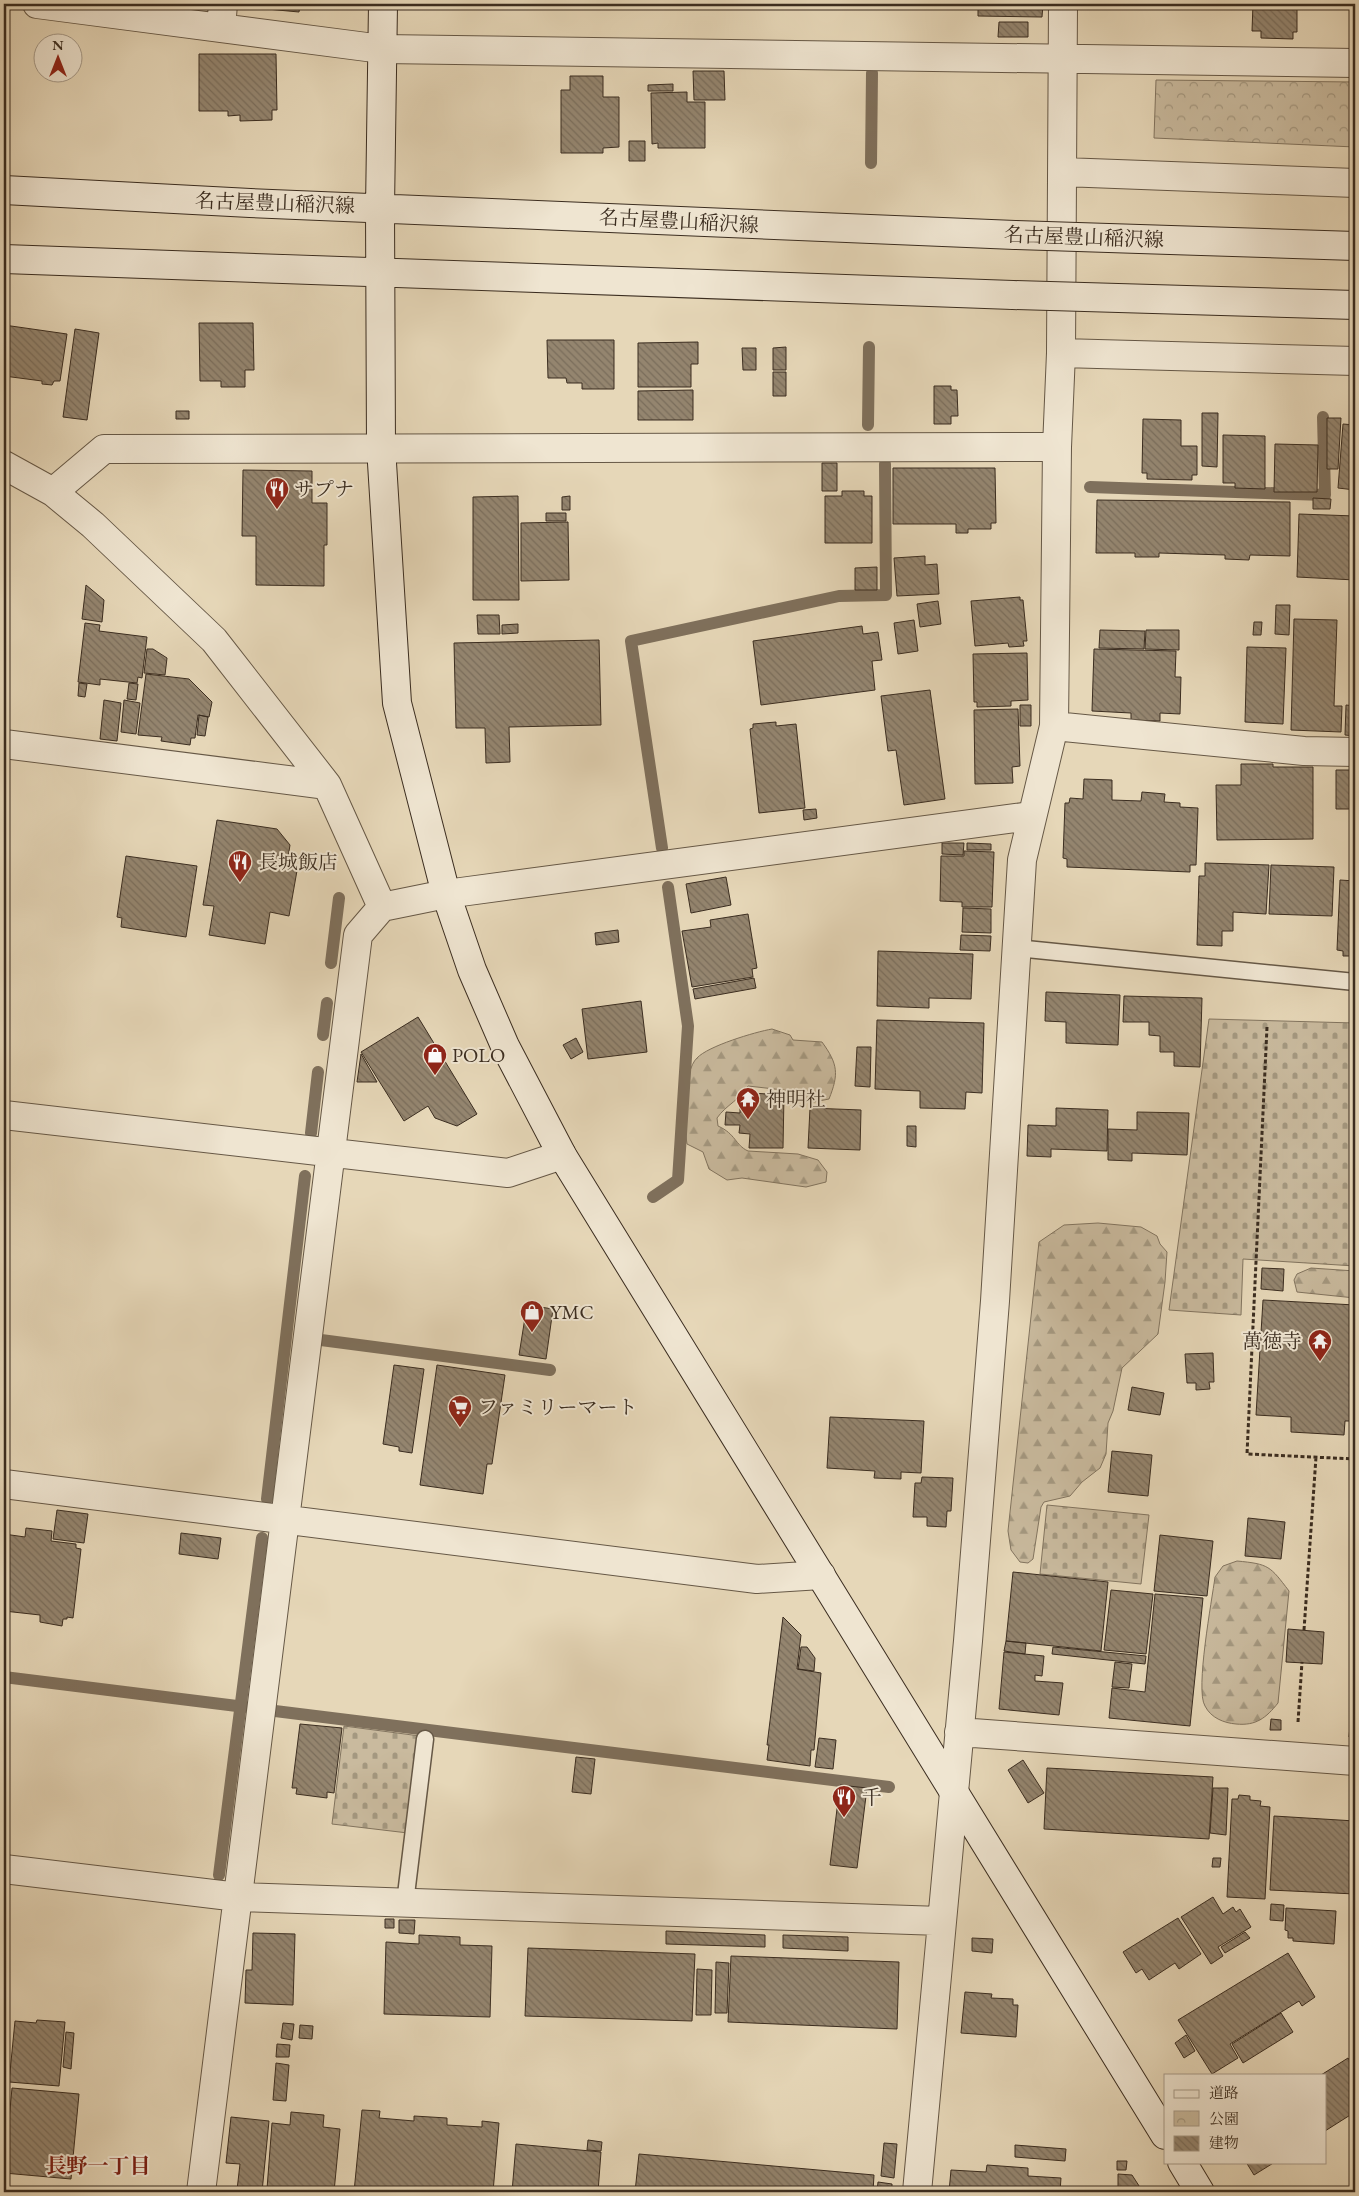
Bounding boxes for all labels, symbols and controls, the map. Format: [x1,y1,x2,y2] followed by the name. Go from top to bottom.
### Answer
[32,32,82,82] north arrow
[52,36,64,54] text: N
[195,187,355,219] street label: 名古屋豊山稲沢線
[598,204,760,238] street label: 名古屋豊山稲沢線
[1004,221,1164,253] street label: 名古屋豊山稲沢線
[264,476,290,510] restaurant icon: サプナ
[294,476,354,502] place label: サプナ
[227,849,253,883] restaurant icon: 長城飯店
[258,849,338,875] place label: 長城飯店
[422,1042,448,1076] shop icon: POLO
[452,1042,505,1068] place label: POLO
[735,1086,761,1120] temple icon: 神明社
[766,1086,826,1112] place label: 神明社
[519,1299,545,1333] shop icon: YMC
[550,1299,594,1325] place label: YMC
[1242,1328,1302,1354] place label: 萬徳寺
[1307,1328,1333,1362] temple icon: 萬徳寺
[447,1394,473,1428] supermarket icon: ファミリーマート
[478,1394,638,1420] place label: ファミリーマート
[831,1784,857,1818] restaurant icon: 千
[862,1784,882,1810] place label: 千
[1164,2074,1326,2164] legend
[1209,2083,1239,2102] text: 道路
[1209,2109,1239,2128] text: 公園
[1209,2133,1239,2152] text: 建物
[46,2152,151,2179] district label: 長野一丁目

